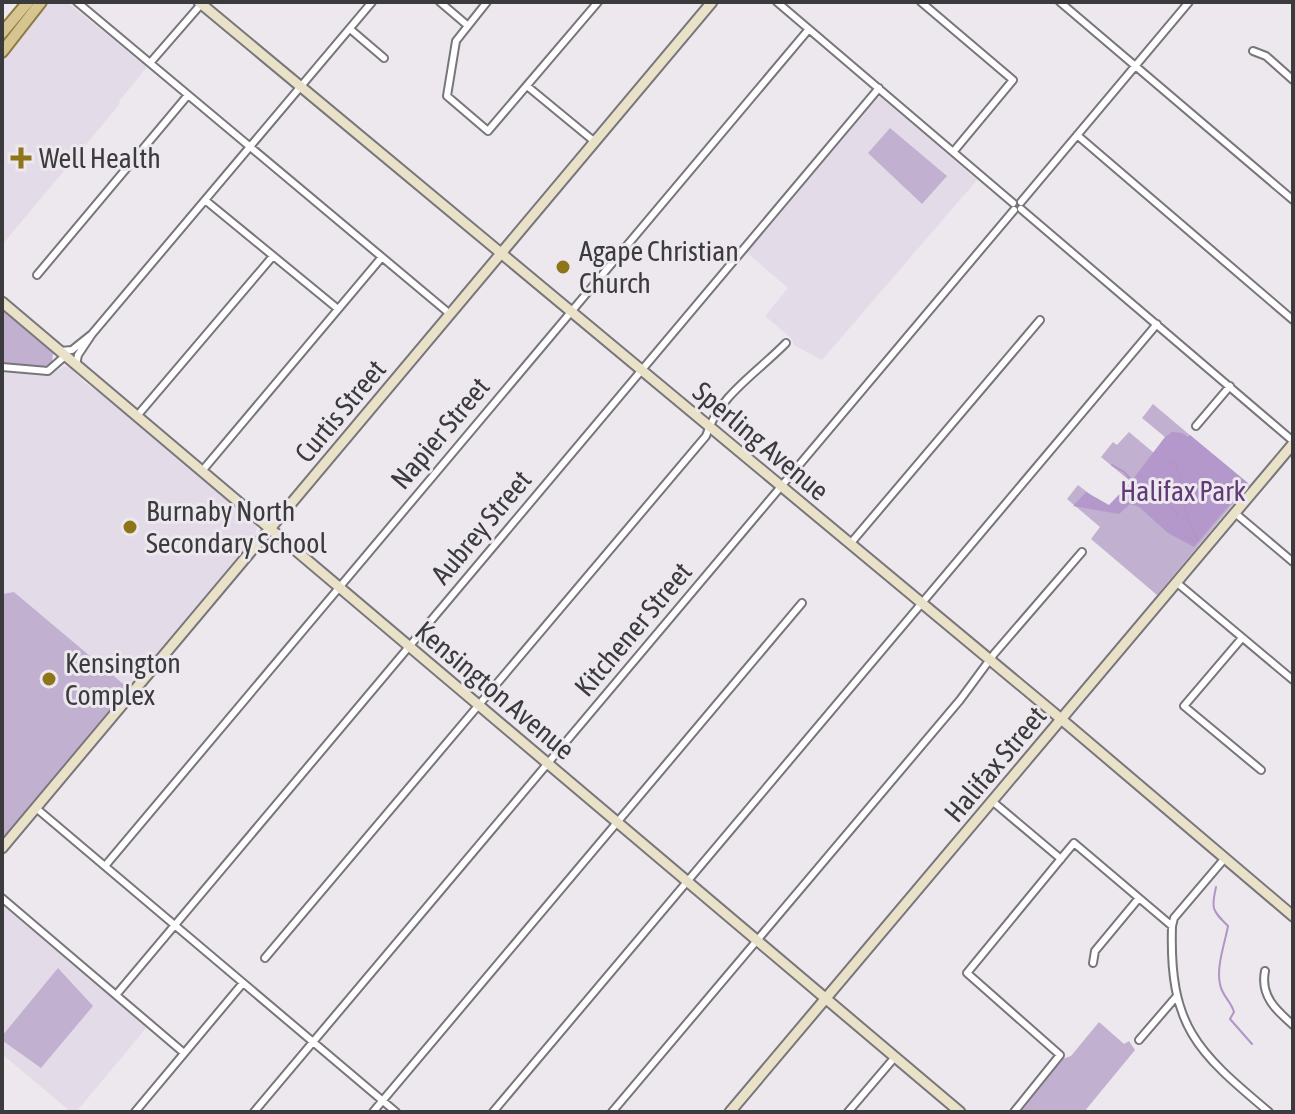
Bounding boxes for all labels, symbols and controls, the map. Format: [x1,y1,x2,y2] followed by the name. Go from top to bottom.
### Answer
[39,142,161,174] place label: Well Health
[10,147,32,169] marker: Well Health
[579,235,739,299] place label: Agape Christian Church
[554,258,572,276] marker: Agape Christian Church
[288,353,392,469] street label: Curtis Street
[384,371,496,495] street label: Napier Street
[687,375,835,507] street label: Sperling Avenue
[424,464,538,590] street label: Aubrey Street
[1120,475,1246,507] park label: Halifax Park
[146,495,327,559] place label: Burnaby North Secondary School
[121,518,139,536] marker: Burnaby North Secondary School
[568,556,698,702] street label: Kitchener Street
[409,614,581,766] street label: Kensington Avenue
[65,647,181,711] place label: Kensington Complex
[40,670,58,688] marker: Kensington Complex
[938,700,1052,828] street label: Halifax Street

